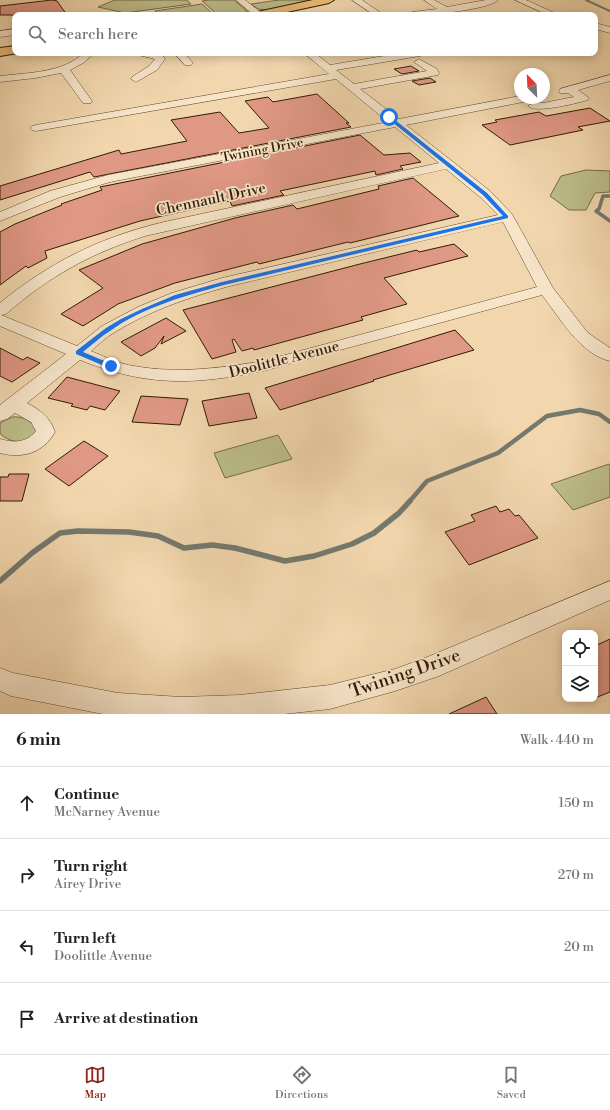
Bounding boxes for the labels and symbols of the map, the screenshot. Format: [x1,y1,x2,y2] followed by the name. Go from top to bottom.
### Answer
[514,68,550,104] north arrow
[380,108,398,126] route start
[220,134,305,166] street label: Twining Drive
[154,179,268,220] street label: Chennault Drive
[227,337,341,382] street label: Doolittle Avenue
[102,357,120,375] route end
[347,644,464,703] street label: Twining Drive

